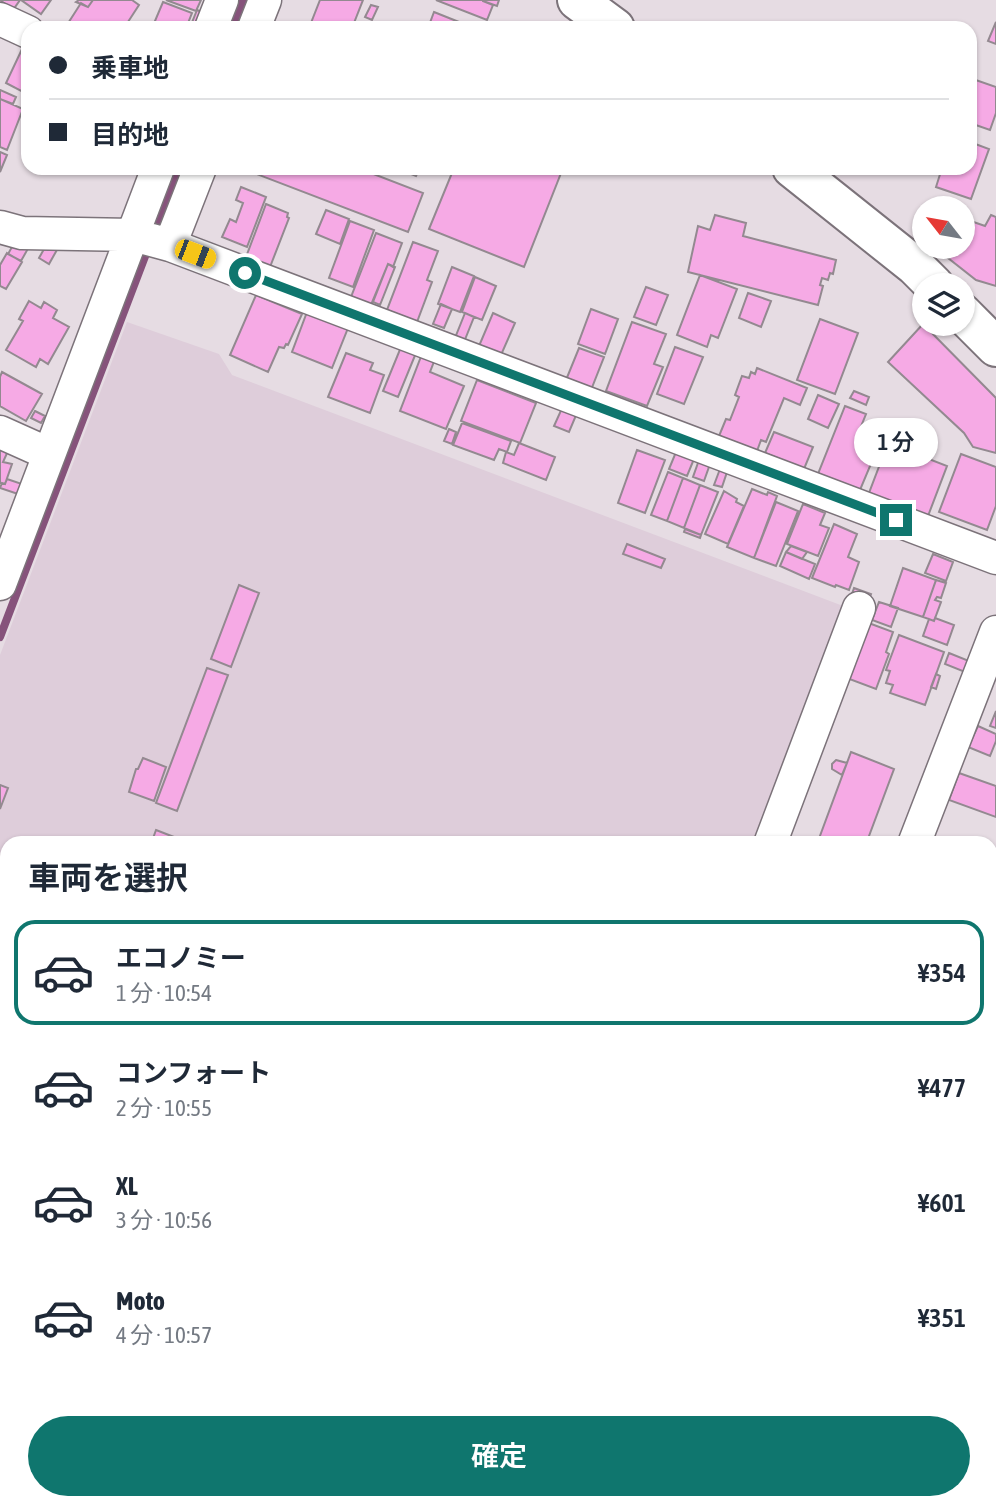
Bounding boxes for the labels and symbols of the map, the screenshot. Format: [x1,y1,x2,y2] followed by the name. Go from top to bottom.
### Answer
[912,196,975,259] north arrow
[172,237,219,271] car
[229,257,261,289] route start
[854,419,938,468] callout: 1 分
[880,504,912,536] route end

